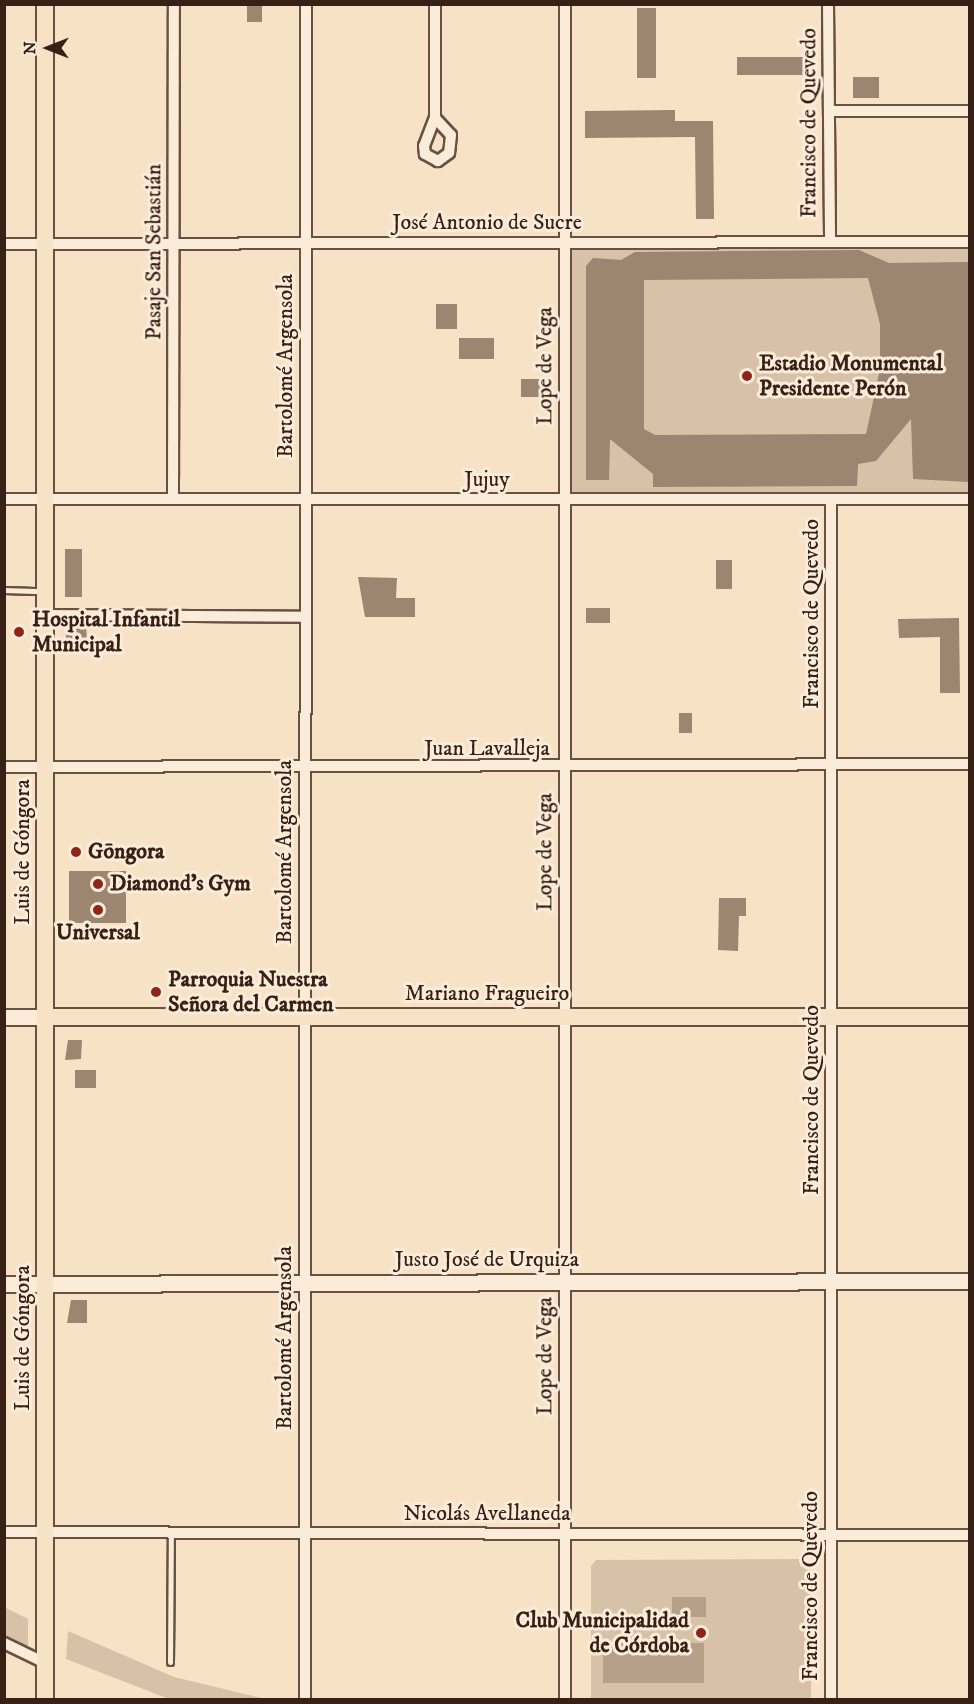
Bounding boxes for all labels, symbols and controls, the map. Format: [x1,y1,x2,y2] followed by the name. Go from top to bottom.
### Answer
[18,18,78,78] north arrow
[796,28,822,218] street label: Francisco de Quevedo
[20,41,40,55] text: N
[141,164,167,340] street label: Pasaje San Sebastián
[392,210,582,236] street label: José Antonio de Sucre
[273,274,299,458] street label: Bartolomé Argensola
[532,307,558,425] street label: Lope de Vega
[759,350,943,402] place label: Estadio Monumental Presidente Perón
[740,369,754,383] marker: Estadio Monumental Presidente Perón
[464,467,510,493] street label: Jujuy
[799,519,825,709] street label: Francisco de Quevedo
[32,606,180,658] place label: Hospital Infantil Municipal
[10,623,28,641] marker: Hospital Infantil Municipal
[424,736,550,762] street label: Juan Lavalleja
[272,760,298,944] street label: Bartolomé Argensola
[10,779,36,925] street label: Luis de Góngora
[532,793,558,911] street label: Lope de Vega
[88,839,164,865] place label: Gōngora
[69,845,83,859] marker: Gōngora
[110,871,251,897] place label: Diamond's Gym
[91,877,105,891] marker: Diamond's Gym
[91,903,105,917] marker: Universal
[56,920,140,946] place label: Universal
[168,966,334,1017] place label: Parroquia Nuestra Señora del Carmen
[405,981,569,1007] street label: Mariano Fragueiro
[149,985,163,999] marker: Parroquia Nuestra Señora del Carmen
[799,1005,825,1195] street label: Francisco de Quevedo
[272,1246,298,1430] street label: Bartolomé Argensola
[395,1247,579,1273] street label: Justo José de Urquiza
[10,1265,36,1411] street label: Luis de Góngora
[532,1297,558,1415] street label: Lope de Vega
[798,1491,824,1681] street label: Francisco de Quevedo
[404,1501,570,1527] street label: Nicolás Avellaneda
[516,1607,689,1658] place label: Club Municipalidad de Córdoba
[694,1626,708,1640] marker: Club Municipalidad de Córdoba

